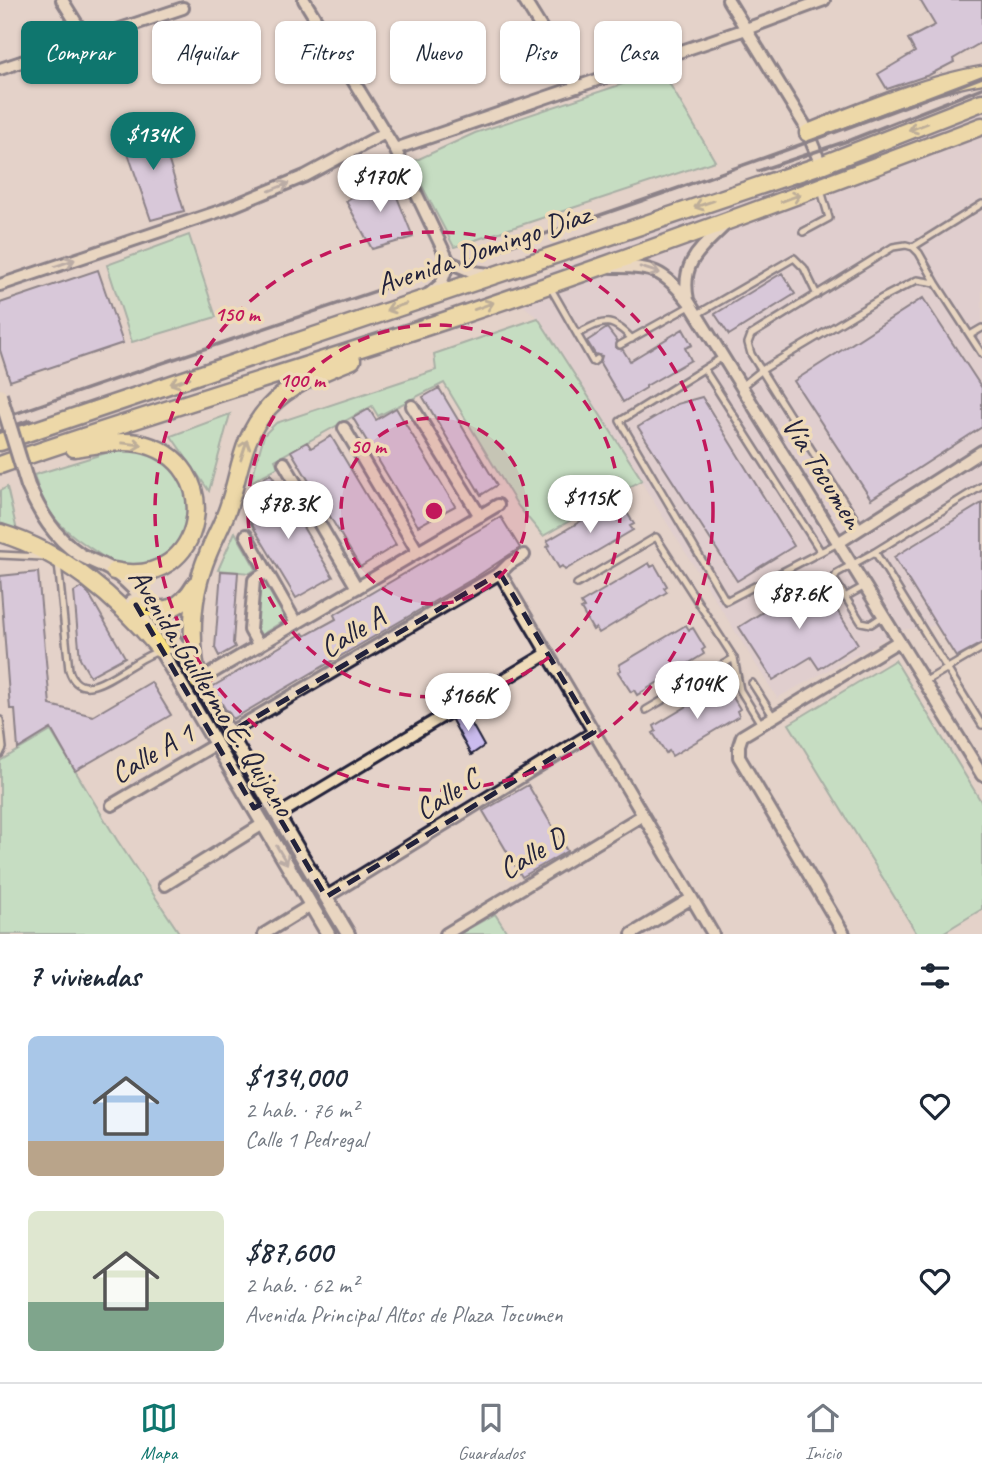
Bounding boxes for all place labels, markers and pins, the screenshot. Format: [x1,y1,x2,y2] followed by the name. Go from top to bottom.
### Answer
[104,113,202,172] pin: $134K
[331,154,429,214] pin: $170K
[541,476,639,535] pin: $115K
[231,482,345,541] pin: $78.3K
[422,499,446,523] centre of rings
[742,572,856,631] pin: $87.6K
[648,662,746,721] pin: $104K
[419,674,517,733] pin: $166K

